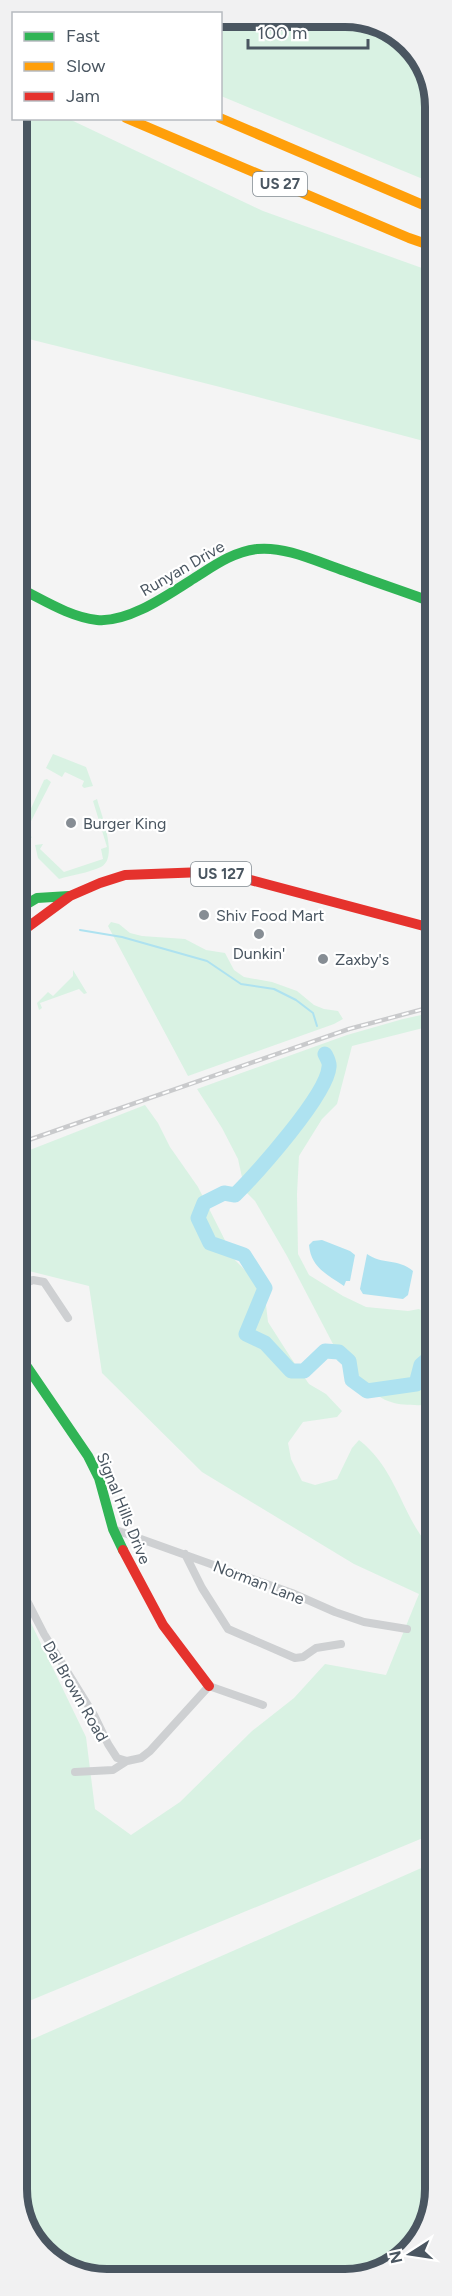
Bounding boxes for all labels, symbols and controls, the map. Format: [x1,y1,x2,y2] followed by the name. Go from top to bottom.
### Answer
[12,12,222,120] legend
[248,12,368,50] scale bar
[257,22,307,44] text: 100 m
[66,25,100,47] text: Fast
[66,55,105,77] text: Slow
[66,85,100,107] text: Jam
[253,172,307,196] road number: US 27
[137,537,228,600] street label: Runyan Drive
[83,814,166,833] place label: Burger King
[64,816,78,830] marker: Burger King
[191,862,251,886] road number: US 127
[216,906,324,925] place label: Shiv Food Mart
[197,908,211,922] marker: Shiv Food Mart
[252,927,266,941] marker: Dunkin'
[233,944,285,963] place label: Dunkin'
[335,950,389,969] place label: Zaxby's
[316,952,330,966] marker: Zaxby's
[93,1450,155,1567] street label: Signal Hills Drive
[211,1556,307,1609] street label: Norman Lane
[39,1638,112,1745] street label: Dal Brown Road
[380,2224,440,2284] north arrow
[385,2249,406,2265] text: N

